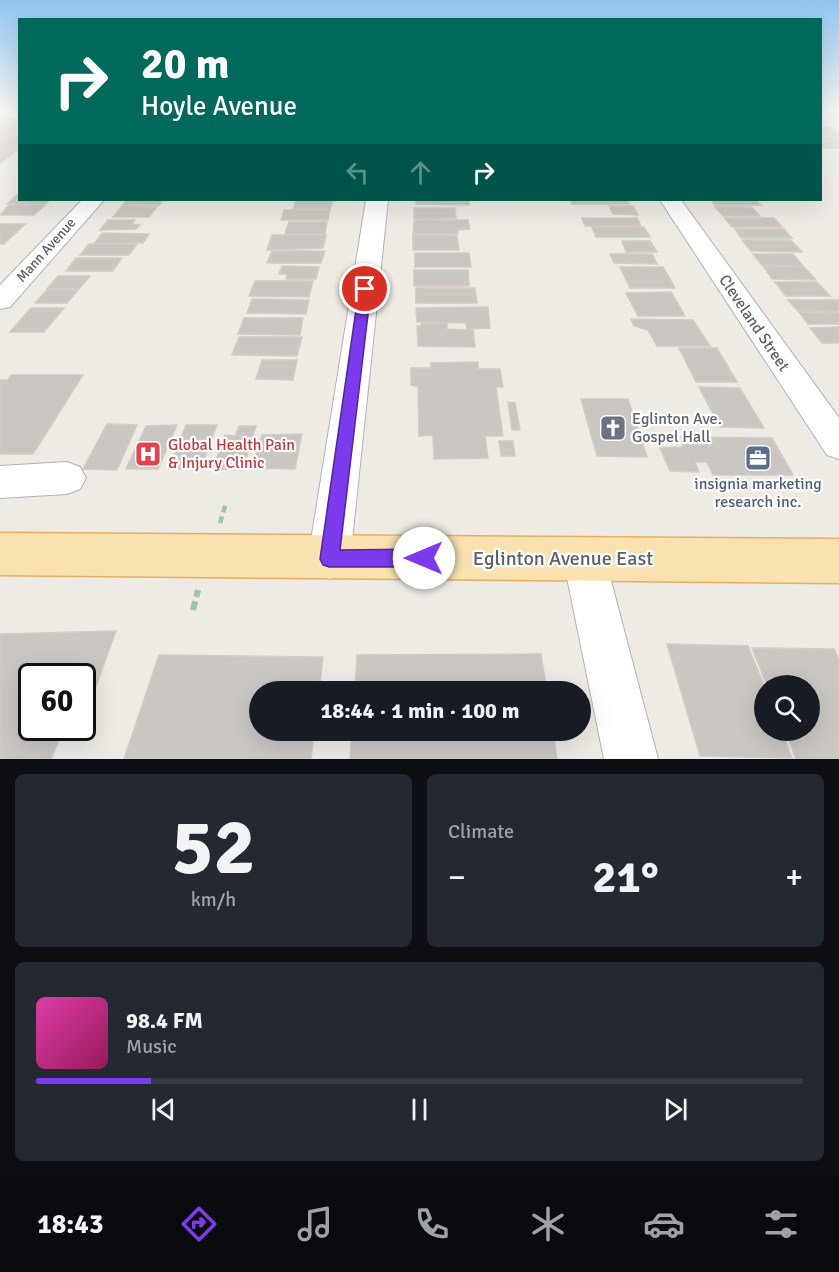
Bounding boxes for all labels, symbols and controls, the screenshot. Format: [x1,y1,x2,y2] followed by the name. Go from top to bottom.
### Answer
[141,39,230,90] text: 20 m
[42,42,120,120] icon: right
[141,90,297,123] text: Hoyle Avenue
[341,156,374,189] icon: left
[404,156,437,189] icon: ahead
[467,156,500,189] icon: right
[13,214,79,286] street label: Mann Avenue
[339,263,390,314] pin
[714,271,794,375] street label: Cleveland Street
[348,272,381,305] icon: arrive
[632,409,722,447] place label: Eglinton Ave. Gospel Hall
[598,413,628,443] church icon: Eglinton Ave. Gospel Hall
[168,435,295,473] place label: Global Health Pain & Injury Clinic
[133,439,163,469] hospital icon: Global Health Pain & Injury Clinic
[743,443,773,473] office icon: insignia marketing research inc.
[694,474,822,512] place label: insignia marketing research inc.
[392,526,456,590] position arrow
[473,546,653,571] street label: Eglinton Avenue East
[18,663,96,741] speed limit sign: 60
[754,675,820,741] map controls
[754,675,820,741] button: search
[320,697,520,724] text: 18:44 · 1 min · 100 m
[171,800,256,896] text: 52
[448,819,514,844] text: Climate
[592,850,659,905] text: 21°
[448,857,466,898] text: −
[785,857,803,898] text: +
[191,887,236,912] text: km/h
[126,1007,203,1034] text: 98.4 FM
[126,1034,177,1059] text: Music
[147,1093,180,1126] icon: previous
[403,1093,436,1126] icon: pause
[659,1093,692,1126] icon: next
[178,1203,220,1245] icon: directions
[294,1203,336,1245] icon: music
[411,1203,453,1245] icon: phone
[527,1203,569,1245] icon: climate
[643,1203,685,1245] icon: car
[760,1203,802,1245] icon: filters
[37,1208,103,1241] text: 18:43

